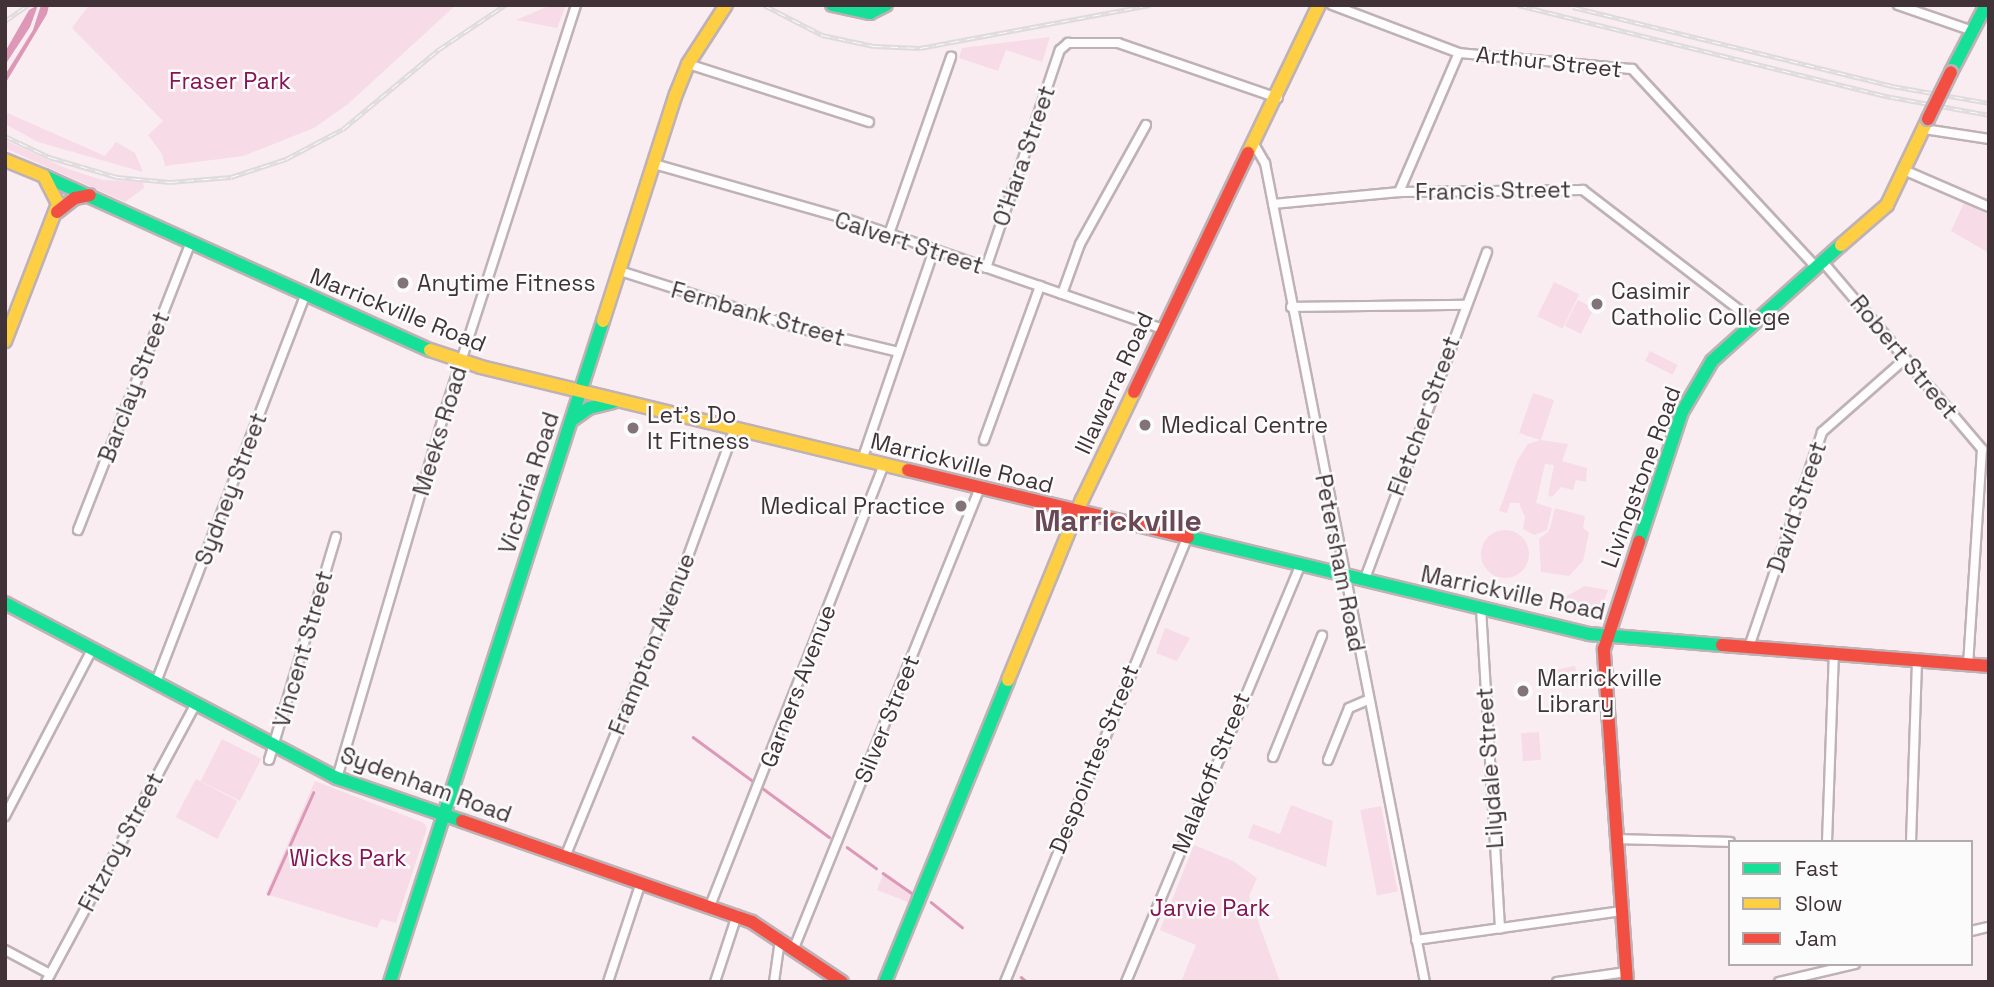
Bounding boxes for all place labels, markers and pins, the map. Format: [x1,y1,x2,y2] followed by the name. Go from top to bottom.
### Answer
[417,269,596,297] place label: Anytime Fitness
[395,275,411,291] marker: Anytime Fitness
[1611,277,1790,331] place label: Casimir Catholic College
[1589,296,1605,312] marker: Casimir Catholic College
[647,401,750,455] place label: Let's Do It Fitness
[1161,411,1328,439] place label: Medical Centre
[1135,415,1155,435] marker: Medical Centre
[625,420,641,436] marker: Let's Do It Fitness
[761,492,945,520] place label: Medical Practice
[951,496,971,516] marker: Medical Practice
[1537,664,1662,718] place label: Marrickville Library
[1515,683,1531,699] marker: Marrickville Library

